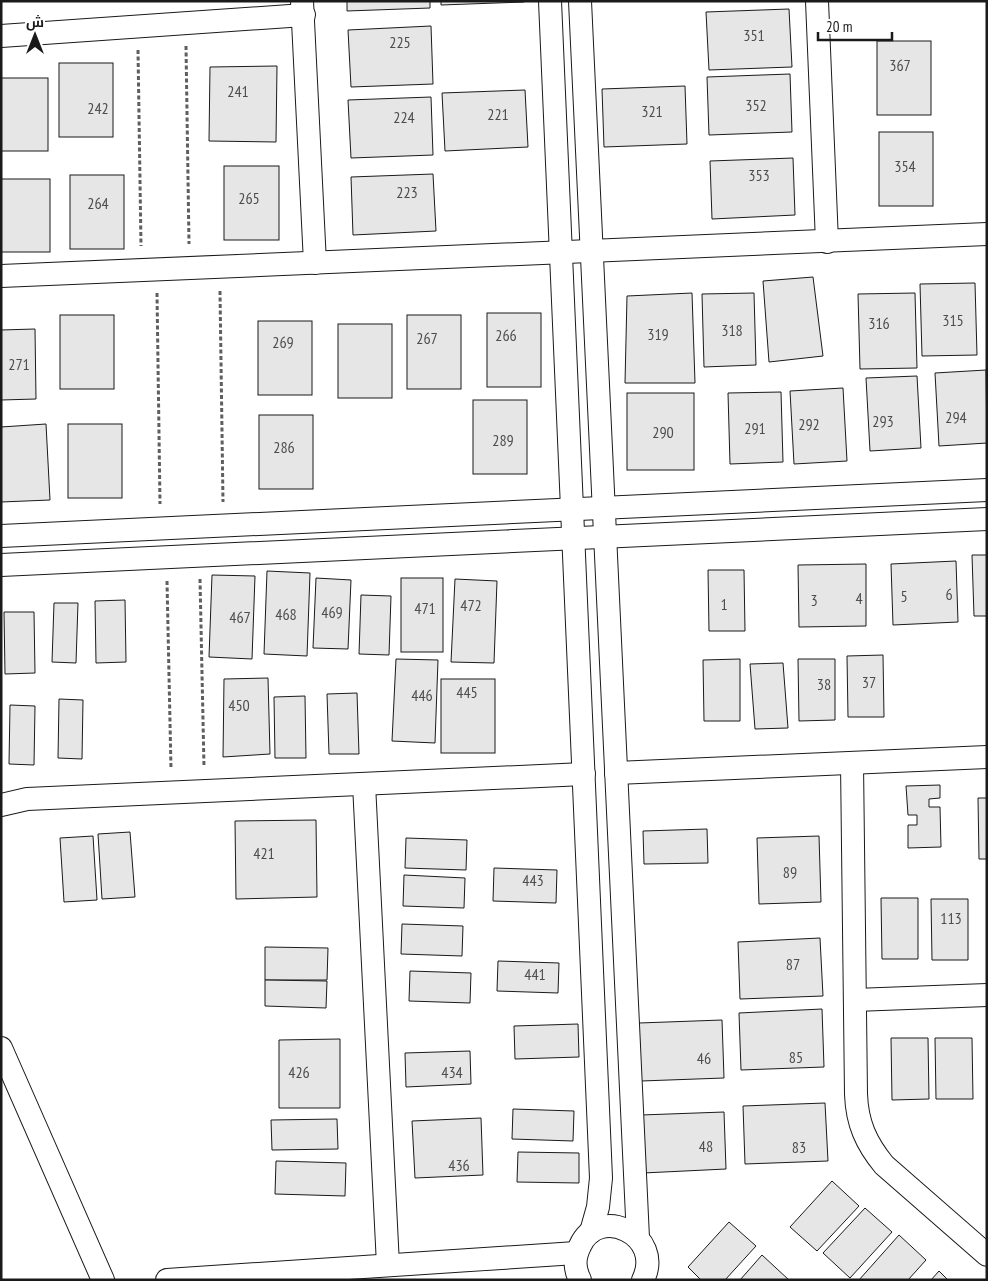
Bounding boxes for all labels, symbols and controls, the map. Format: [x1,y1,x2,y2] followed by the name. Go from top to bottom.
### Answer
[10,10,60,60] north arrow
[818,10,892,42] scale bar
[26,13,44,31] text: ش
[826,17,852,36] text: 20 m
[743,25,765,45] house number: 351
[389,32,411,52] house number: 225
[889,55,911,75] house number: 367
[227,81,249,101] house number: 241
[745,95,767,115] house number: 352
[87,98,109,118] house number: 242
[641,101,663,121] house number: 321
[487,104,509,124] house number: 221
[393,107,415,127] house number: 224
[894,156,916,176] house number: 354
[748,165,770,185] house number: 353
[396,182,418,202] house number: 223
[238,188,260,208] house number: 265
[87,193,109,213] house number: 264
[942,310,964,330] house number: 315
[868,313,890,333] house number: 316
[721,320,743,340] house number: 318
[647,324,669,344] house number: 319
[495,325,517,345] house number: 266
[416,328,438,348] house number: 267
[272,332,294,352] house number: 269
[8,354,30,374] house number: 271
[945,407,967,427] house number: 294
[872,411,894,431] house number: 293
[798,414,820,434] house number: 292
[744,418,766,438] house number: 291
[652,422,674,442] house number: 290
[492,430,514,450] house number: 289
[273,437,295,457] house number: 286
[945,584,953,604] house number: 6
[900,586,908,606] house number: 5
[855,588,863,608] house number: 4
[810,590,818,610] house number: 3
[720,594,728,614] house number: 1
[460,595,482,615] house number: 472
[414,598,436,618] house number: 471
[321,602,343,622] house number: 469
[275,604,297,624] house number: 468
[229,607,251,627] house number: 467
[862,672,876,692] house number: 37
[817,674,831,694] house number: 38
[456,682,478,702] house number: 445
[411,685,433,705] house number: 446
[228,695,250,715] house number: 450
[253,843,275,863] house number: 421
[783,862,797,882] house number: 89
[522,870,544,890] house number: 443
[940,908,962,928] house number: 113
[786,954,800,974] house number: 87
[524,964,546,984] house number: 441
[789,1047,803,1067] house number: 85
[697,1048,711,1068] house number: 46
[288,1062,310,1082] house number: 426
[441,1062,463,1082] house number: 434
[699,1136,713,1156] house number: 48
[792,1137,806,1157] house number: 83
[448,1155,470,1175] house number: 436

